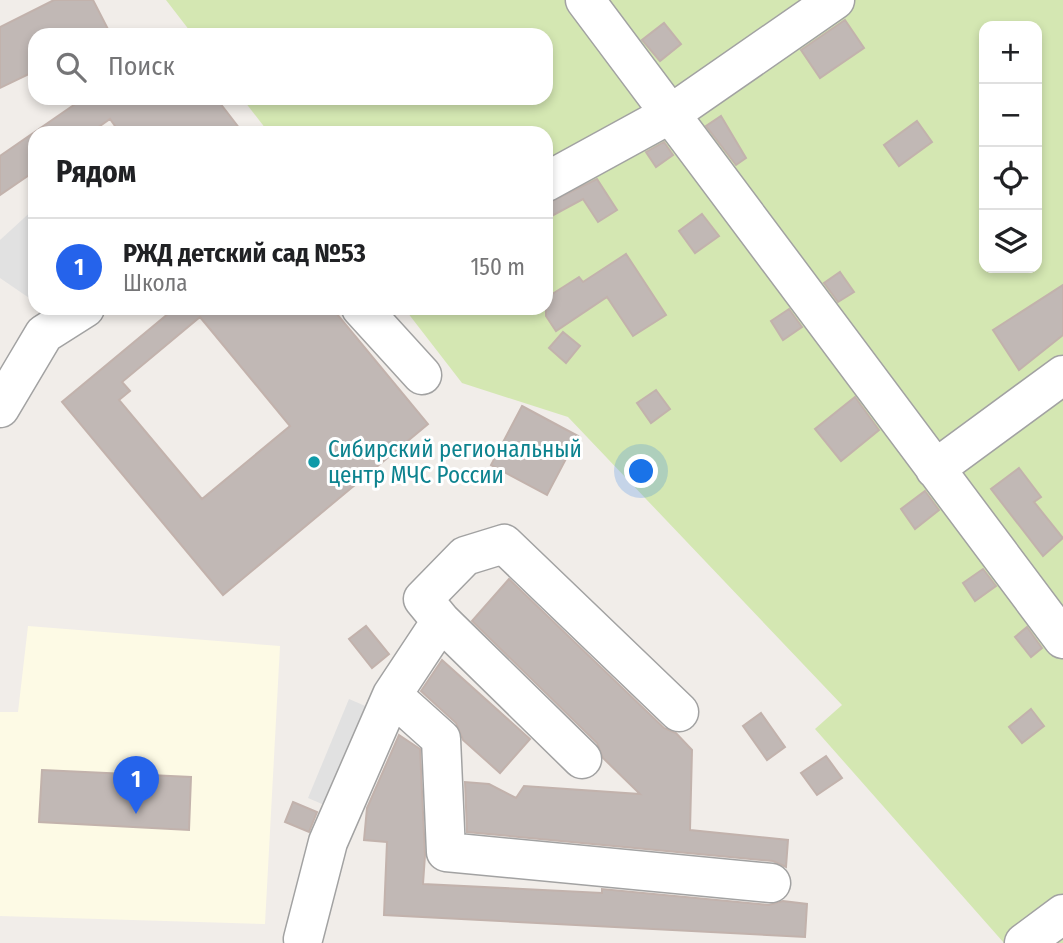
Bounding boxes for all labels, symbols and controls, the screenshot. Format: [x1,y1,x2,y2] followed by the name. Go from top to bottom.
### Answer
[979,21,1042,273] map controls
[979,21,1042,84] button: +
[28,28,553,105] search box
[52,48,90,86] icon: search
[108,51,175,82] text: Поиск
[979,84,1042,147] button: −
[979,147,1042,210] button: locate
[56,154,136,190] text: Рядом
[979,210,1042,273] button: layers
[123,238,366,269] text: РЖД детский сад №53
[74,253,84,281] text: 1
[470,253,525,281] text: 150 m
[123,269,188,297] text: Школа
[328,435,582,489] place label: Сибирский региональный центр МЧС России
[306,454,322,470] marker: Сибирский региональный центр МЧС России
[624,454,658,488] your location
[113,756,159,814] pin: 1

